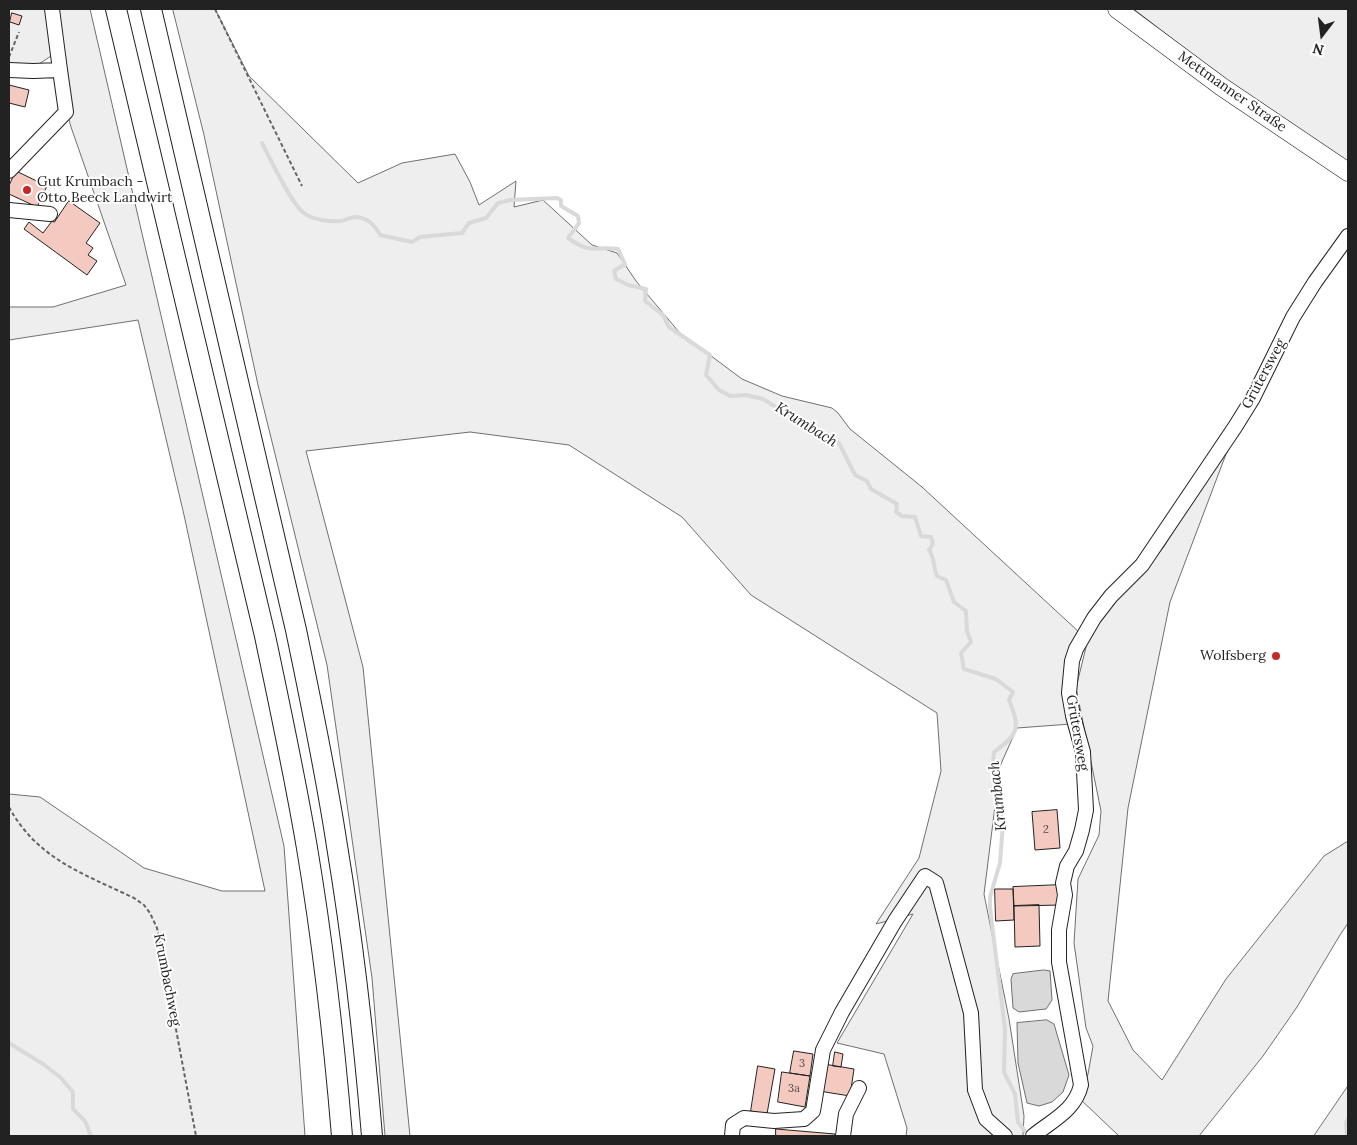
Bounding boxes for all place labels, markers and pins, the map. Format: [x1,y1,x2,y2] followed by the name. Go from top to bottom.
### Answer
[37,174,173,206] place label: Gut Krumbach - Otto Beeck Landwirt
[21,184,33,196] marker: Gut Krumbach - Otto Beeck Landwirt
[1200,648,1266,664] place label: Wolfsberg
[1270,650,1282,662] marker: Wolfsberg

